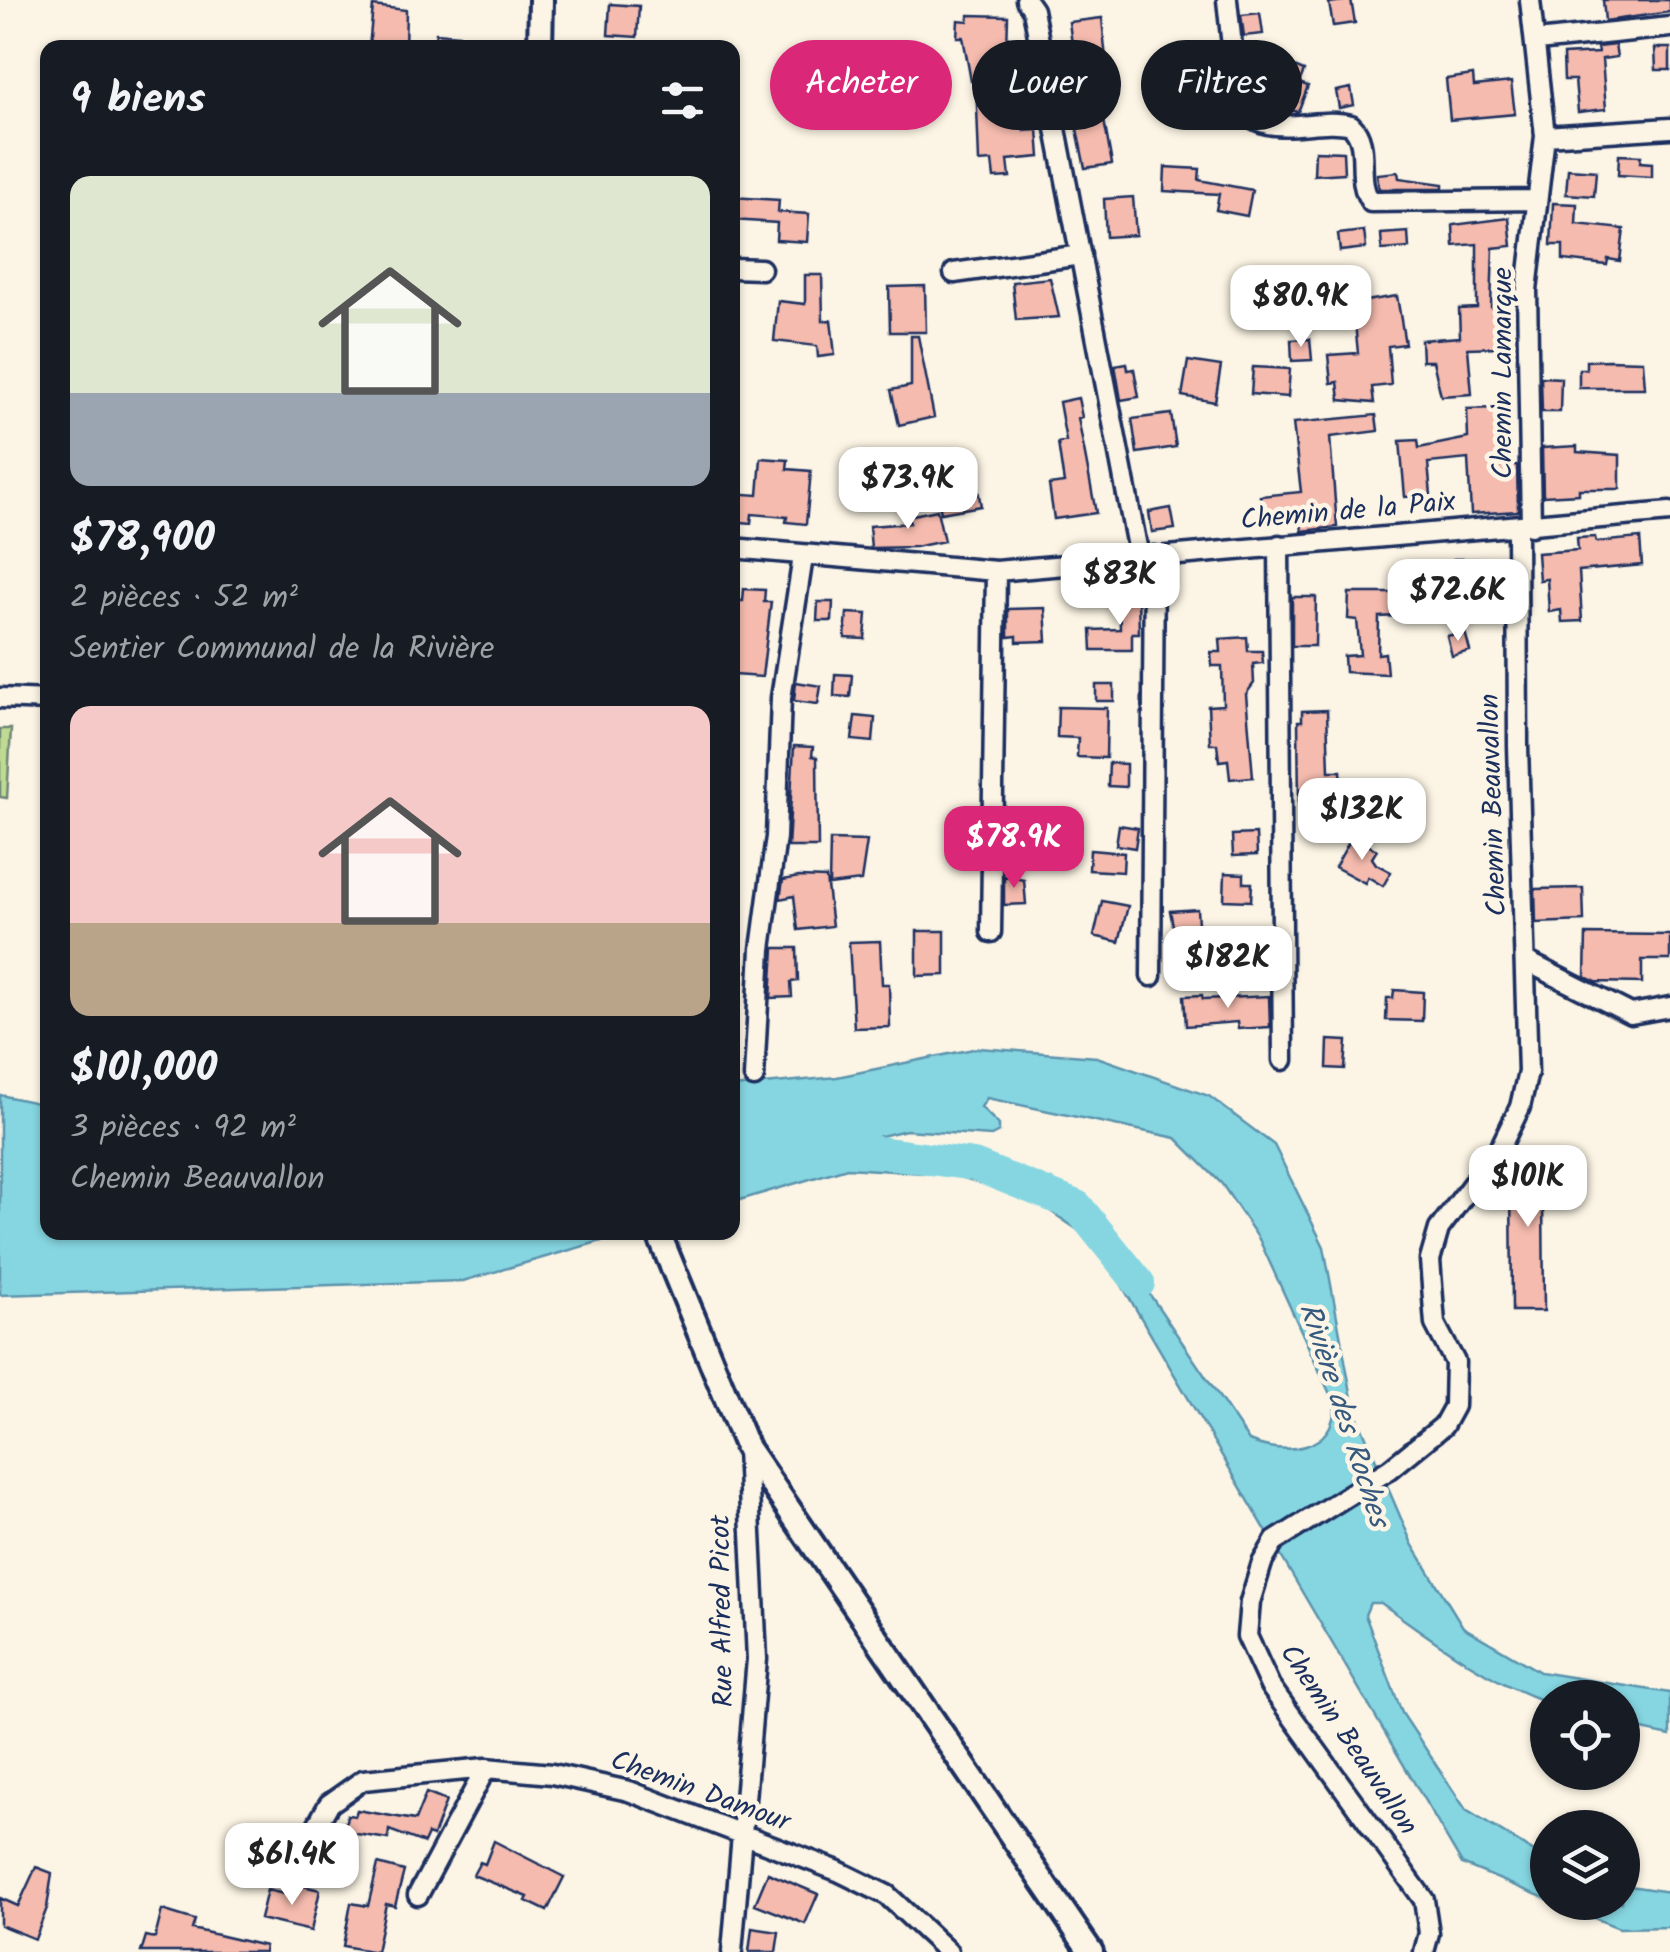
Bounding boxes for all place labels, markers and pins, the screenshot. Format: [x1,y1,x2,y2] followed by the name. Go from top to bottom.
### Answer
[1220,265,1382,350] pin: $80.9K
[827,447,989,532] pin: $73.9K
[1061,543,1179,628] pin: $83K
[1377,559,1539,644] pin: $72.6K
[1292,778,1432,863] pin: $132K
[933,806,1095,891] pin: $78.9K
[1158,926,1298,1011] pin: $182K
[1458,1145,1598,1230] pin: $101K
[211,1823,373,1908] pin: $61.4K

